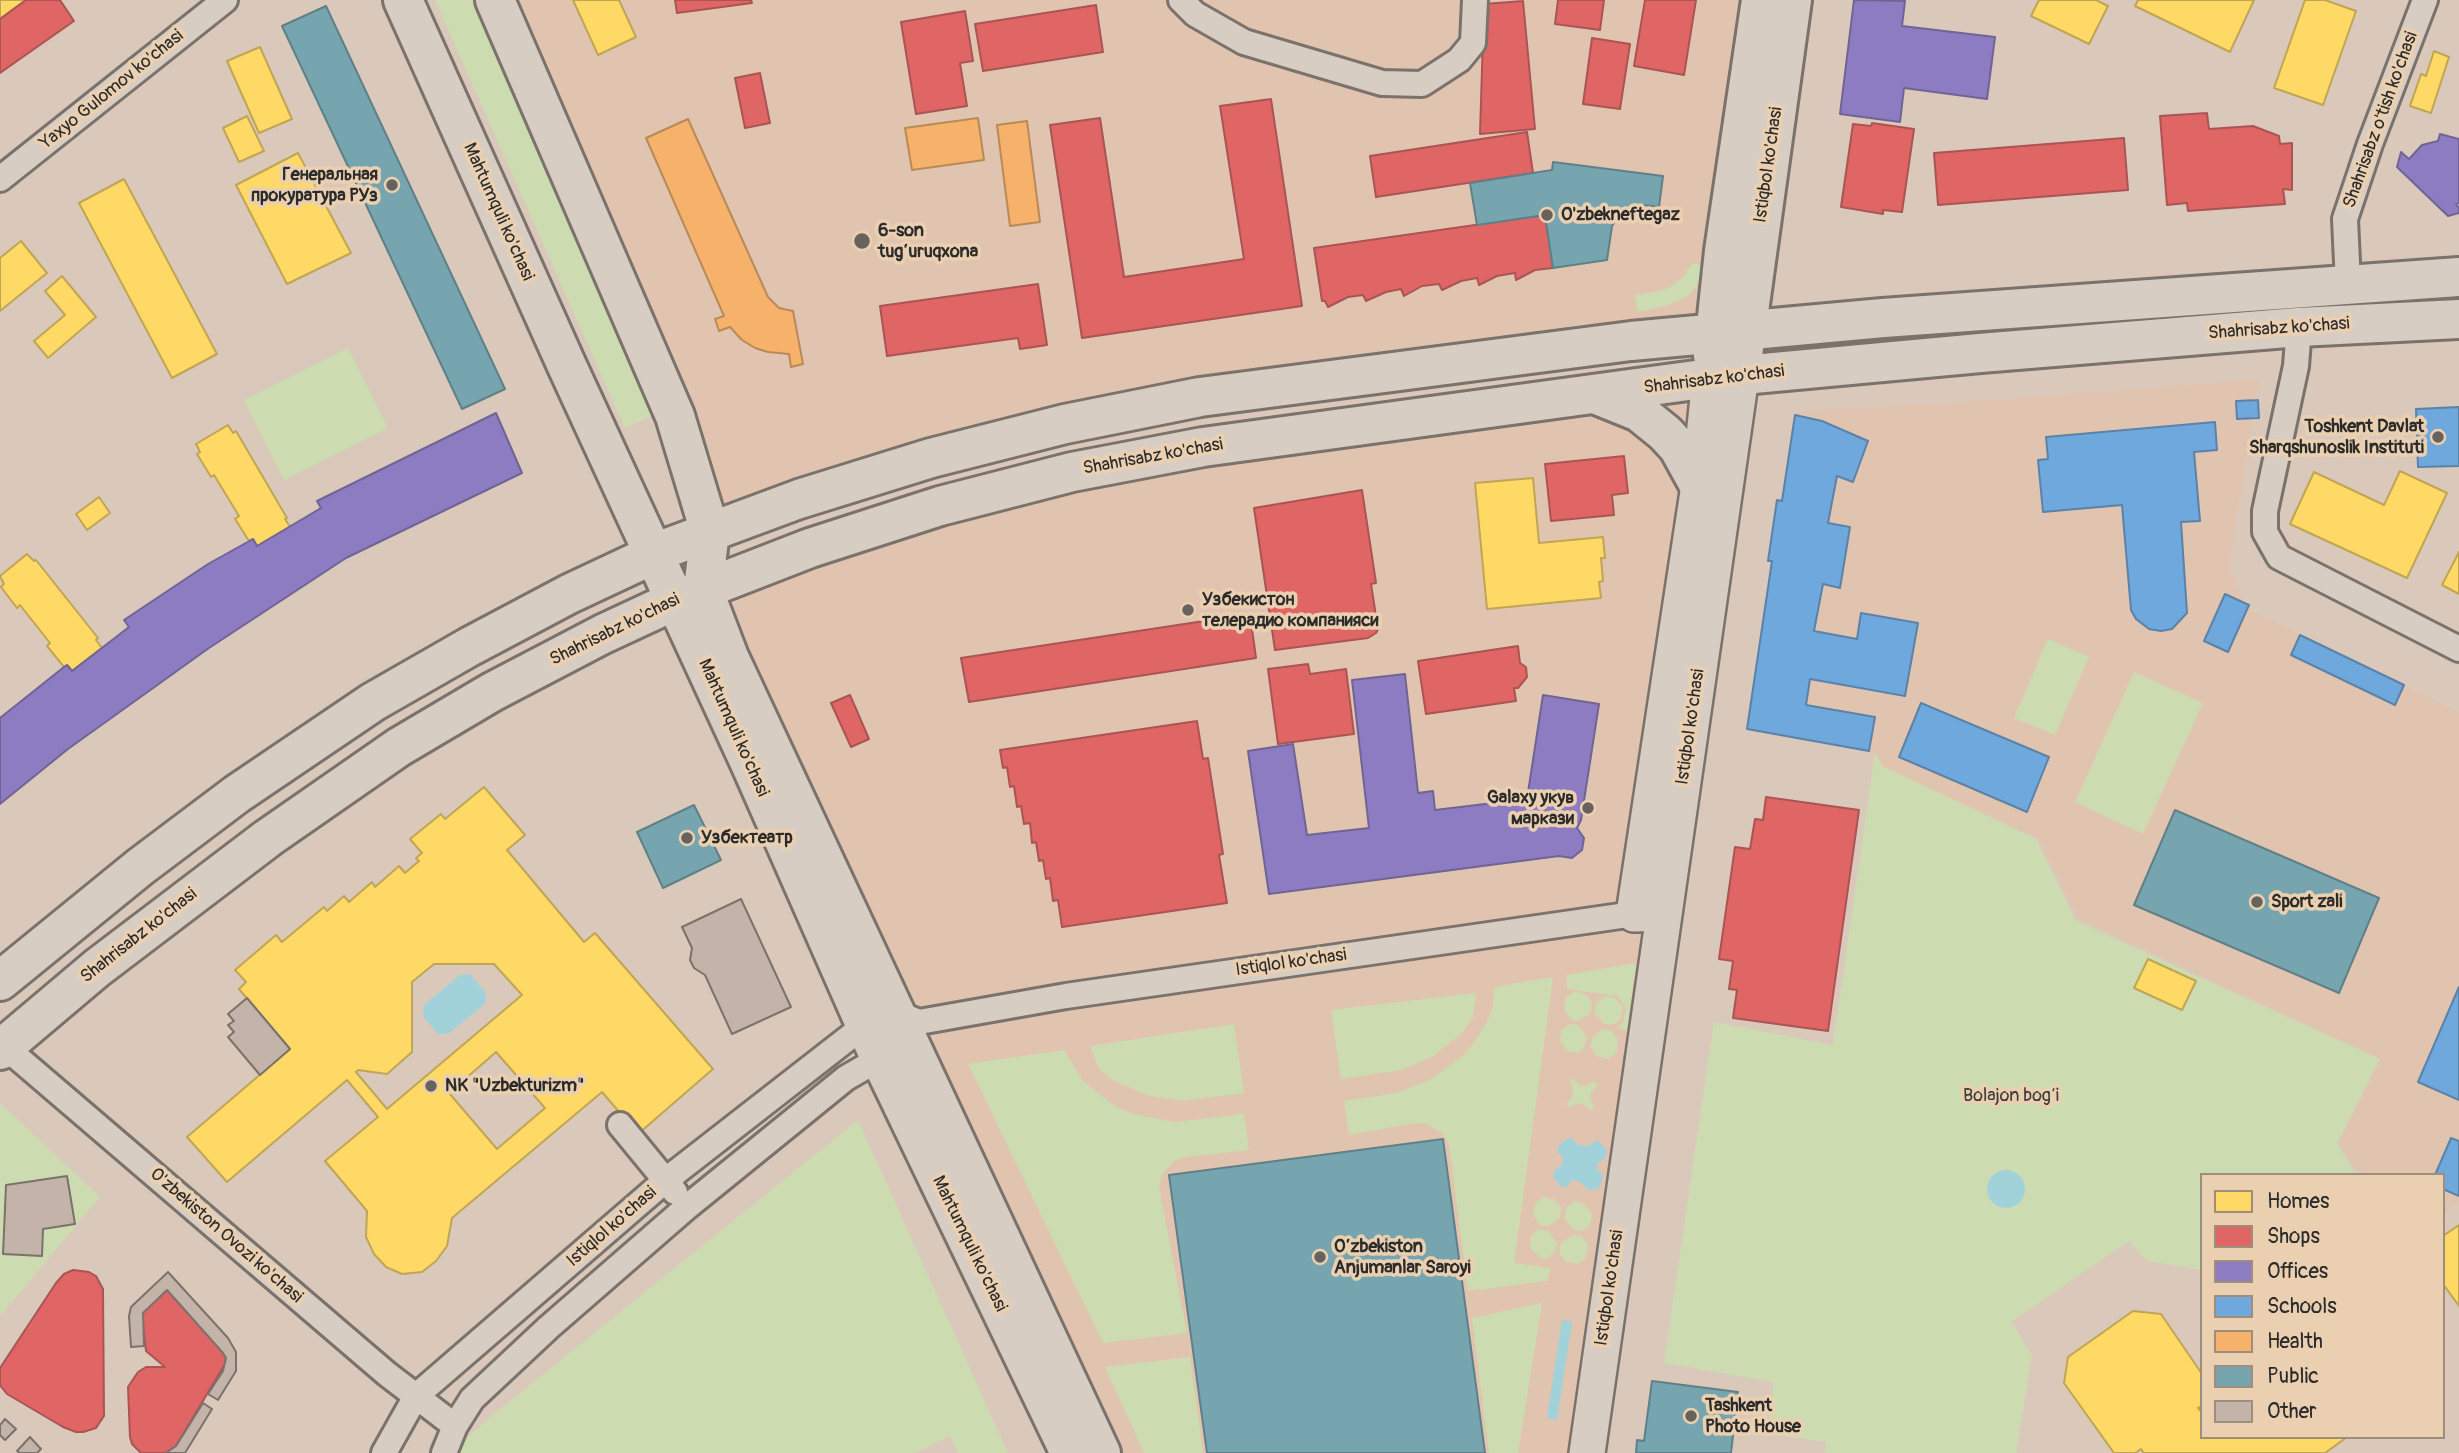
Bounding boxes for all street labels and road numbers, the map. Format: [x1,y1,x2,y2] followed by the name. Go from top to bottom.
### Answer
[36,25,188,155] street label: Yaxyo Gulomov ko'chasi
[2339,29,2423,211] street label: Shahrisabz o'tish ko'chasi
[1750,106,1788,224] street label: Istiqbol ko'chasi
[458,140,538,284] street label: Mahtumquli ko'chasi
[2207,313,2351,345] street label: Shahrisabz ko'chasi
[1642,361,1786,399] street label: Shahrisabz ko'chasi
[1081,434,1225,480] street label: Shahrisabz ko'chasi
[547,589,683,671] street label: Shahrisabz ko'chasi
[693,656,773,800] street label: Mahtumquli ko'chasi
[1672,668,1710,786] street label: Istiqbol ko'chasi
[76,884,202,988] street label: Shahrisabz ko'chasi
[1234,945,1348,981] street label: Istiqlol ko'chasi
[145,1164,307,1308] street label: O'zbekiston Ovozi ko'chasi
[927,1173,1011,1315] street label: Mahtumquli ko'chasi
[563,1182,661,1272] street label: Istiqlol ko'chasi
[1591,1229,1629,1347] street label: Istiqbol ko'chasi

